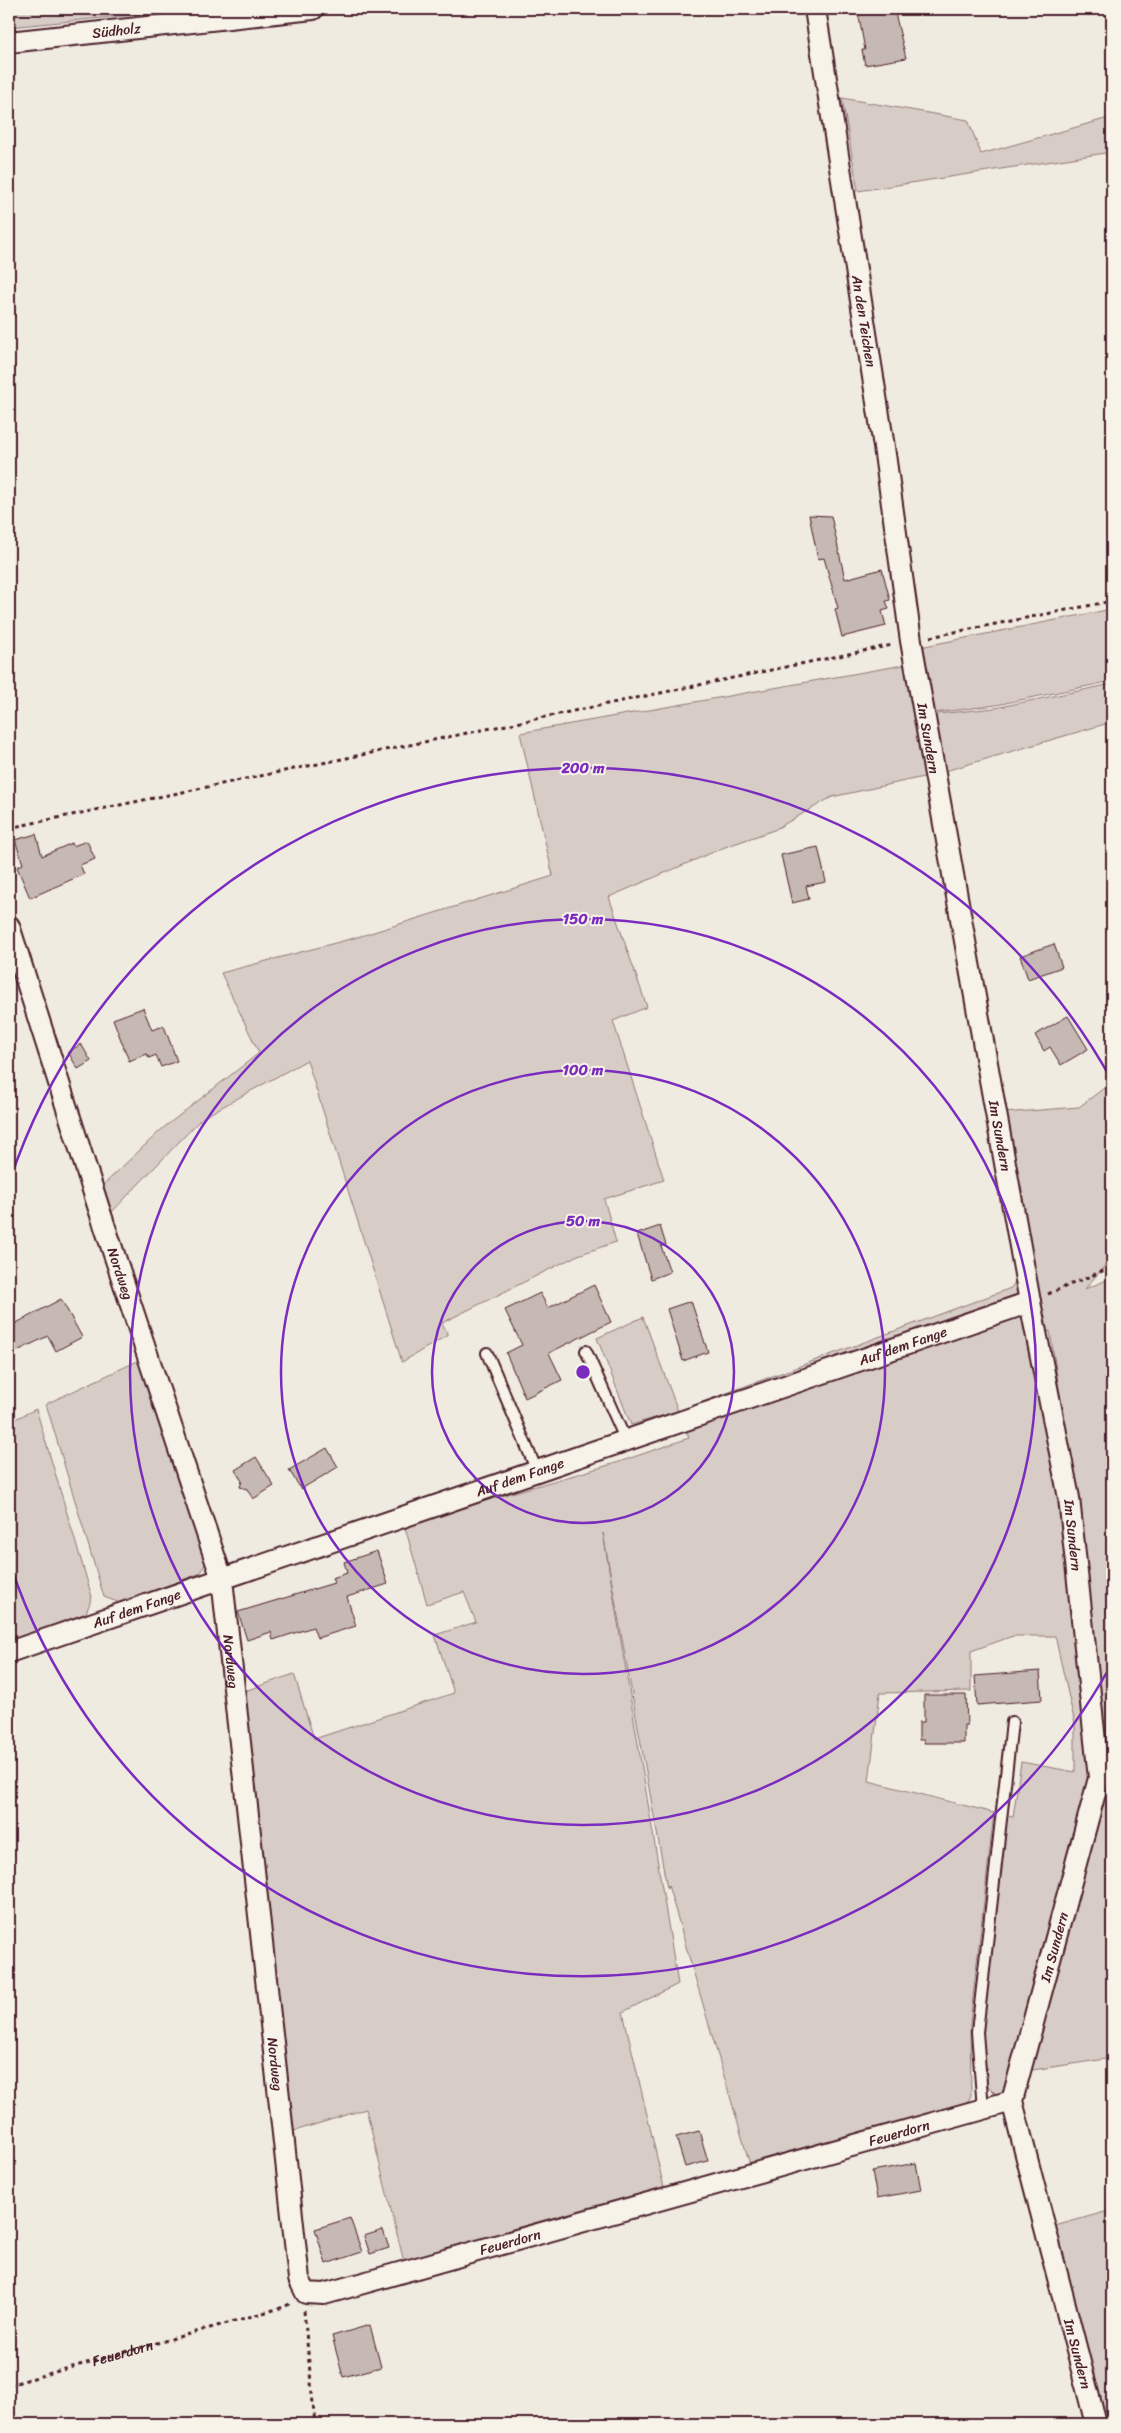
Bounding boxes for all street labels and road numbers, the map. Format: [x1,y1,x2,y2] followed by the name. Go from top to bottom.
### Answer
[91,16,142,46] street label: Südholz
[844,272,883,369] street label: An den Teichen
[909,700,947,776] street label: Im Sundern
[981,1097,1018,1174] street label: Im Sundern
[100,1244,140,1303] street label: Nordweg
[855,1319,951,1373] street label: Auf dem Fange
[471,1451,568,1504] street label: Auf dem Fange
[1056,1497,1089,1573] street label: Im Sundern
[88,1582,184,1636] street label: Auf dem Fange
[215,1634,246,1690] street label: Nordweg
[1033,1909,1076,1986] street label: Im Sundern
[260,2036,290,2092] street label: Nordweg
[866,2113,933,2154] street label: Feuerdorn
[477,2222,544,2263] street label: Feuerdorn
[1056,2315,1098,2392] street label: Im Sundern
[89,2333,157,2374] street label: Feuerdorn

